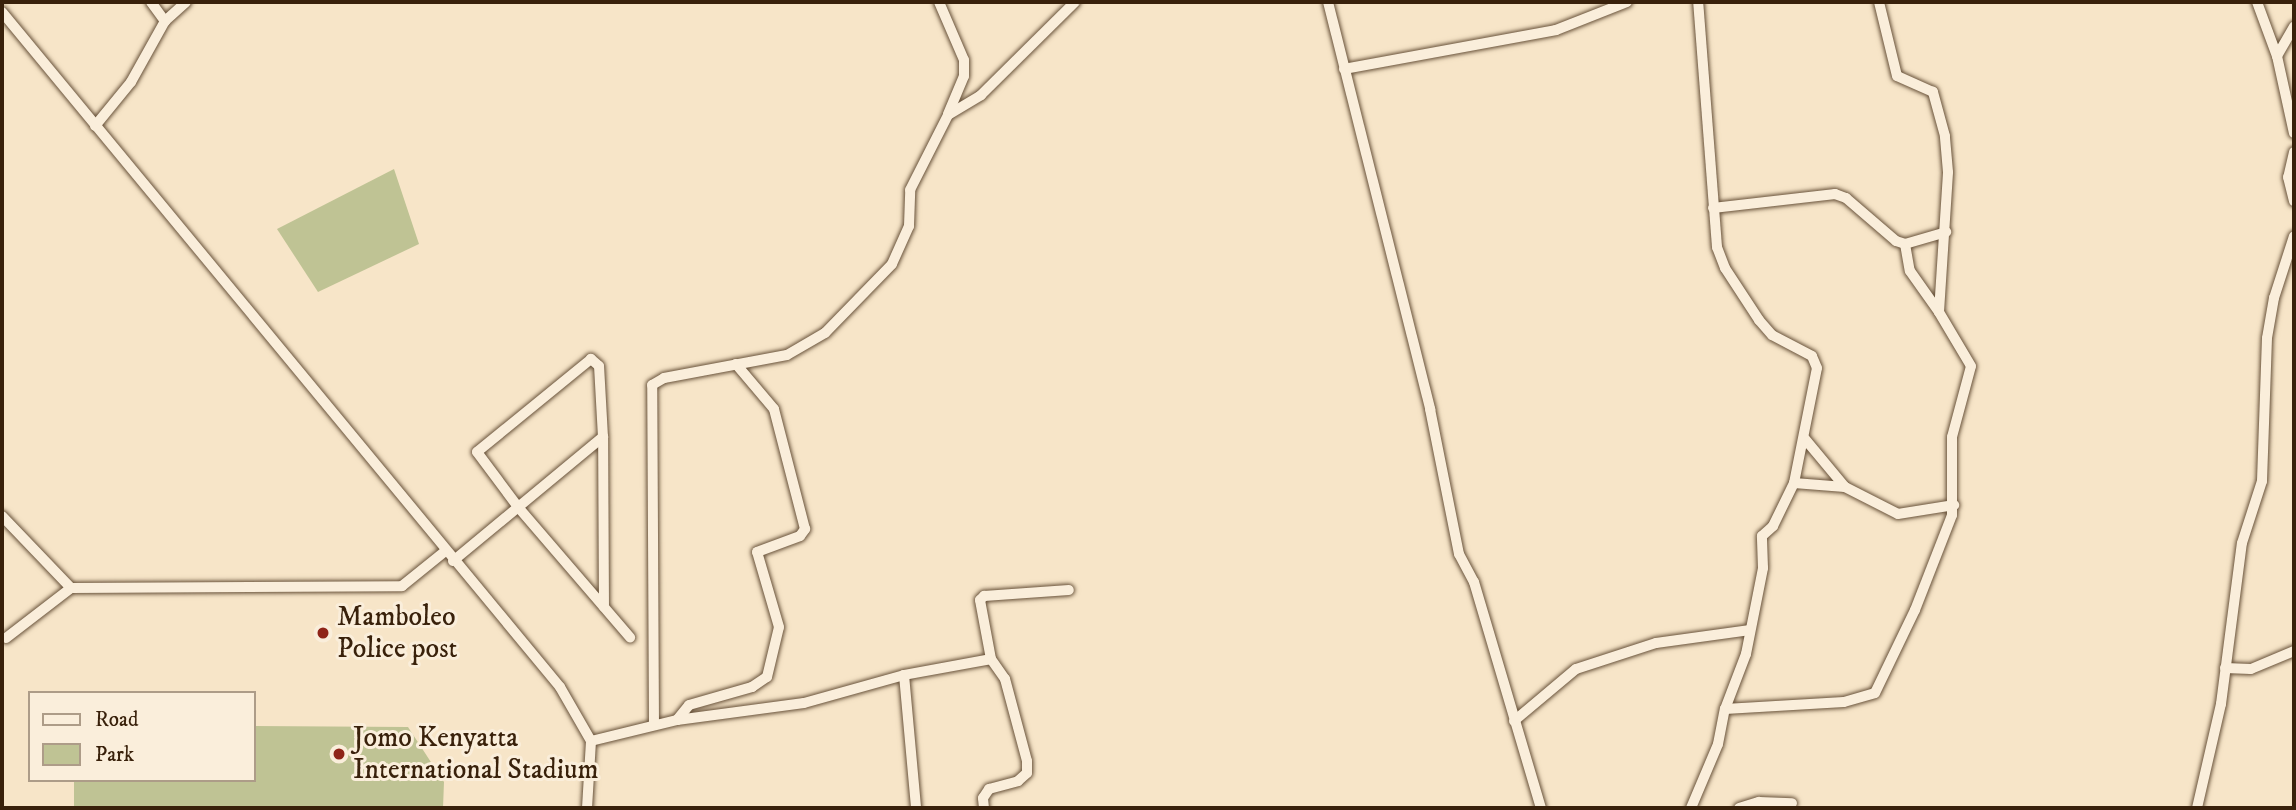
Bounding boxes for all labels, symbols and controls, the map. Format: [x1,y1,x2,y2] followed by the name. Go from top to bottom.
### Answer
[337,600,458,666] place label: Mamboleo Police post
[315,625,331,641] marker: Mamboleo Police post
[28,691,256,782] legend
[95,707,139,733] text: Road
[353,721,598,787] place label: Jomo Kenyatta International Stadium
[95,742,134,768] text: Park
[331,746,347,762] marker: Jomo Kenyatta International Stadium

